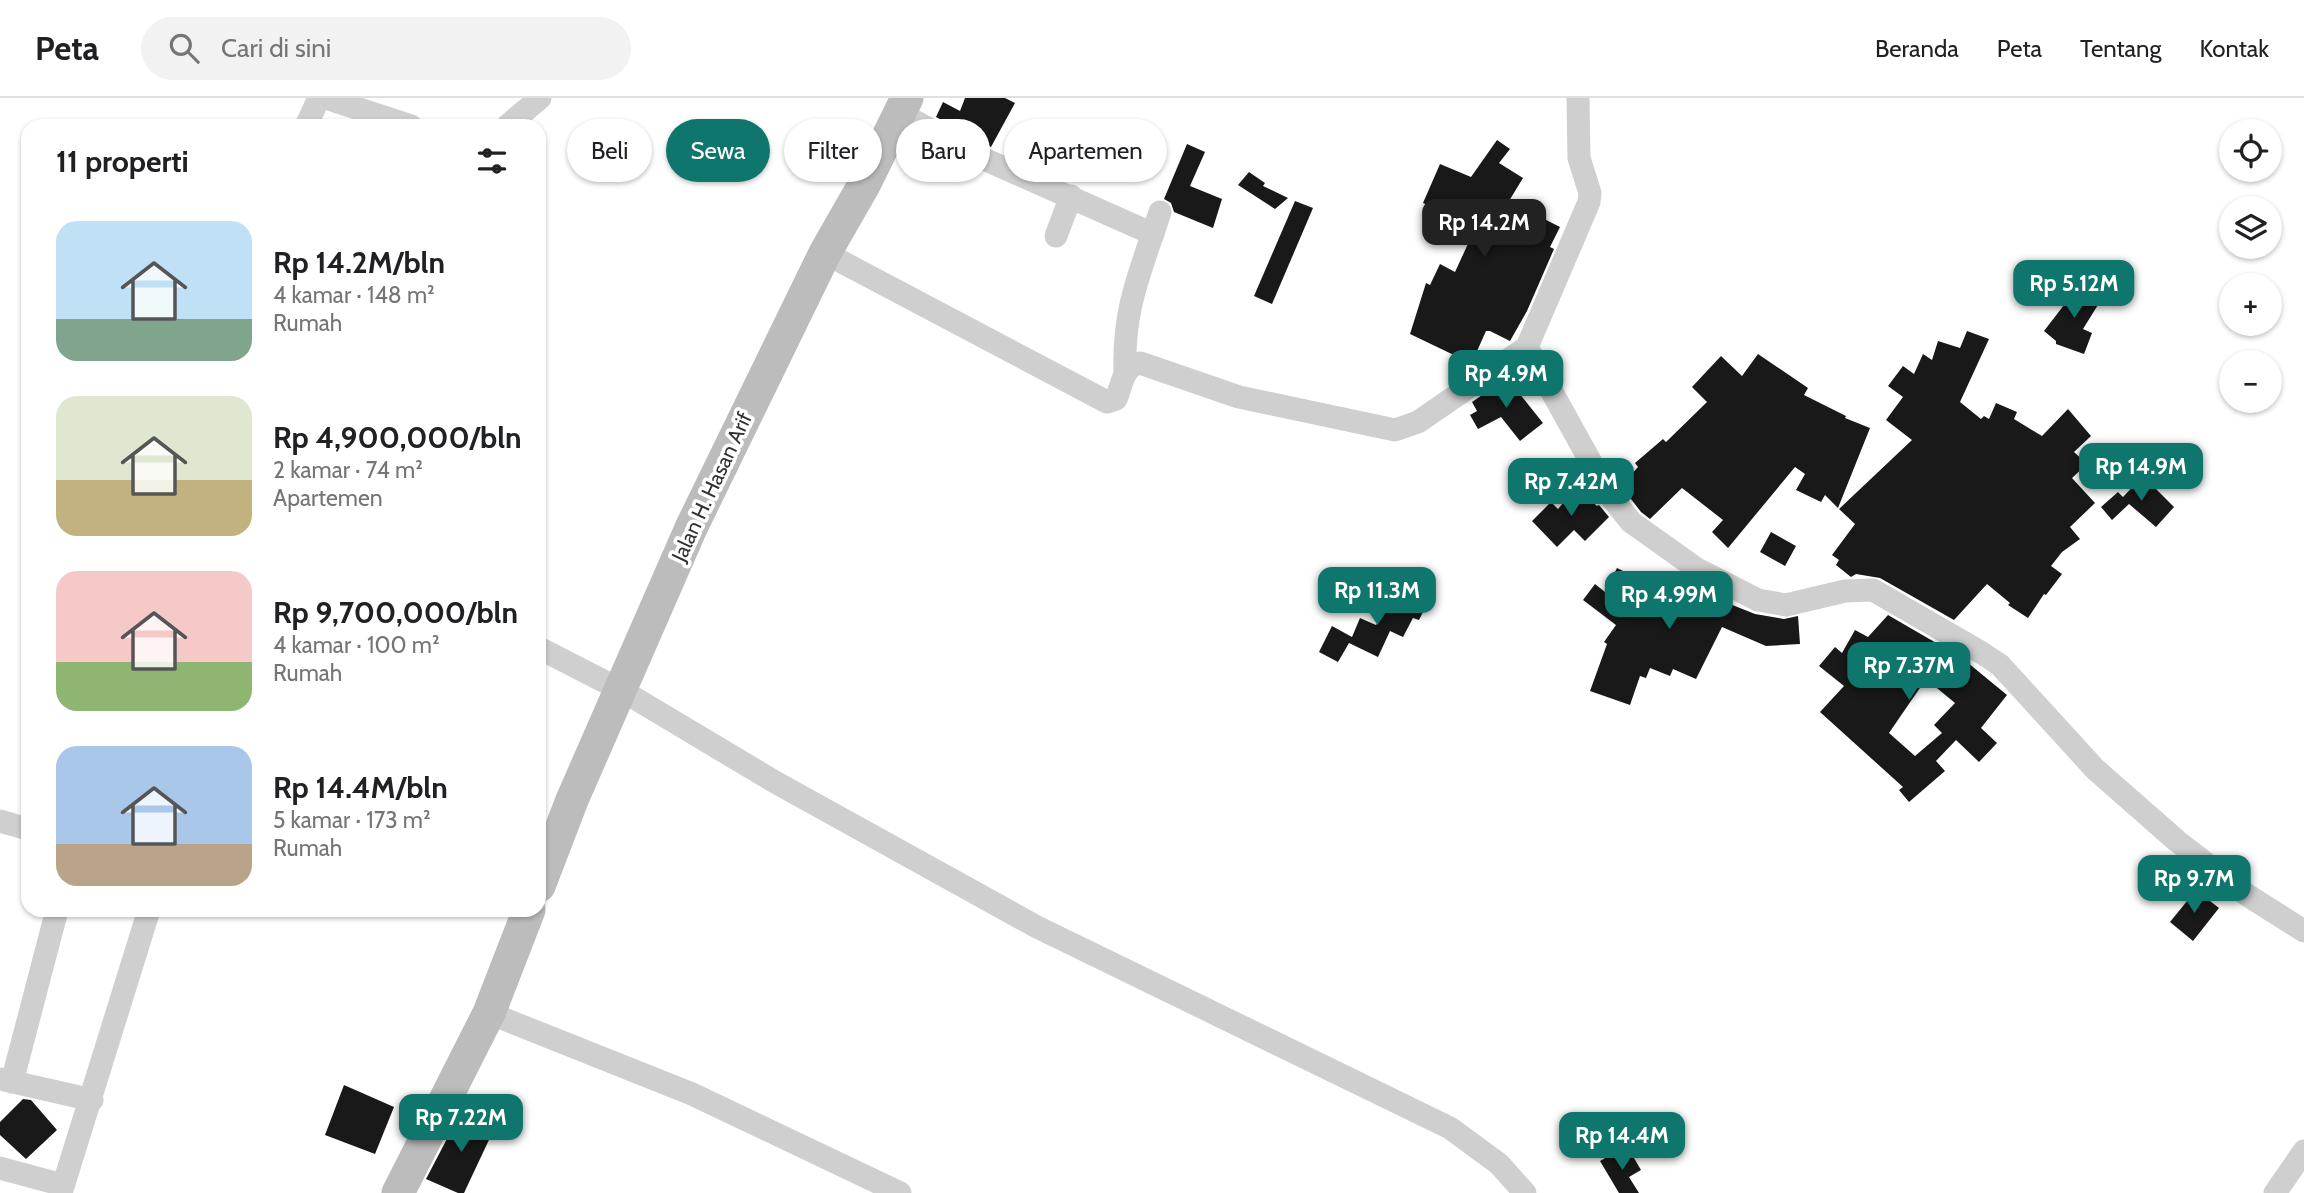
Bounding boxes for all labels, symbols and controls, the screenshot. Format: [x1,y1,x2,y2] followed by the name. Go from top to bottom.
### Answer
[141,17,631,80] search box
[35,28,99,68] text: Peta
[165,29,203,67] icon: search
[221,32,331,64] text: Cari di sini
[1875,34,1959,63] text: Beranda
[1997,34,2042,63] text: Peta
[2080,34,2161,63] text: Tentang
[2199,34,2269,63] text: Kontak
[567,119,652,182] chip: Beli
[666,119,770,182] chip: Sewa
[784,119,882,182] chip: Filter
[896,119,990,182] chip: Baru
[1004,119,1167,182] chip: Apartemen
[2219,119,2282,413] map controls
[2219,119,2282,182] button: locate
[473,142,511,180] icon: filters
[56,143,189,180] text: 11 properti
[2219,196,2282,259] button: layers
[1412,200,1556,259] pin: Rp 14.2M
[1438,208,1530,236] text: Rp 14.2M
[273,244,445,281] text: Rp 14.2M/bln
[112,249,196,333] icon: home
[2002,260,2146,320] pin: Rp 5.12M
[2029,269,2119,297] text: Rp 5.12M
[2219,273,2282,336] button: +
[273,281,435,309] text: 4 kamar · 148 m²
[273,309,342,337] text: Rumah
[1441,350,1571,410] pin: Rp 4.9M
[2219,350,2282,413] button: −
[1464,359,1548,387] text: Rp 4.9M
[666,408,757,566] street label: Jalan H. Hasan Arif
[273,419,522,456] text: Rp 4,900,000/bln
[112,424,196,508] icon: home
[2069,444,2213,503] pin: Rp 14.9M
[2095,452,2187,480] text: Rp 14.9M
[273,456,423,484] text: 2 kamar · 74 m²
[1499,458,1643,518] pin: Rp 7.42M
[1524,467,1618,495] text: Rp 7.42M
[273,484,383,512] text: Apartemen
[1305,568,1449,627] pin: Rp 11.3M
[1597,572,1741,631] pin: Rp 4.99M
[1334,576,1420,604] text: Rp 11.3M
[1621,580,1717,608] text: Rp 4.99M
[273,594,518,631] text: Rp 9,700,000/bln
[112,599,196,683] icon: home
[273,631,440,659] text: 4 kamar · 100 m²
[1837,642,1981,702] pin: Rp 7.37M
[1863,651,1955,679] text: Rp 7.37M
[273,659,342,687] text: Rumah
[273,769,448,806] text: Rp 14.4M/bln
[112,774,196,858] icon: home
[273,806,431,834] text: 5 kamar · 173 m²
[273,834,342,862] text: Rumah
[2129,856,2259,915] pin: Rp 9.7M
[2154,864,2234,892] text: Rp 9.7M
[389,1094,533,1154] pin: Rp 7.22M
[415,1103,507,1131] text: Rp 7.22M
[1550,1112,1694,1172] pin: Rp 14.4M
[1575,1121,1669,1149] text: Rp 14.4M

